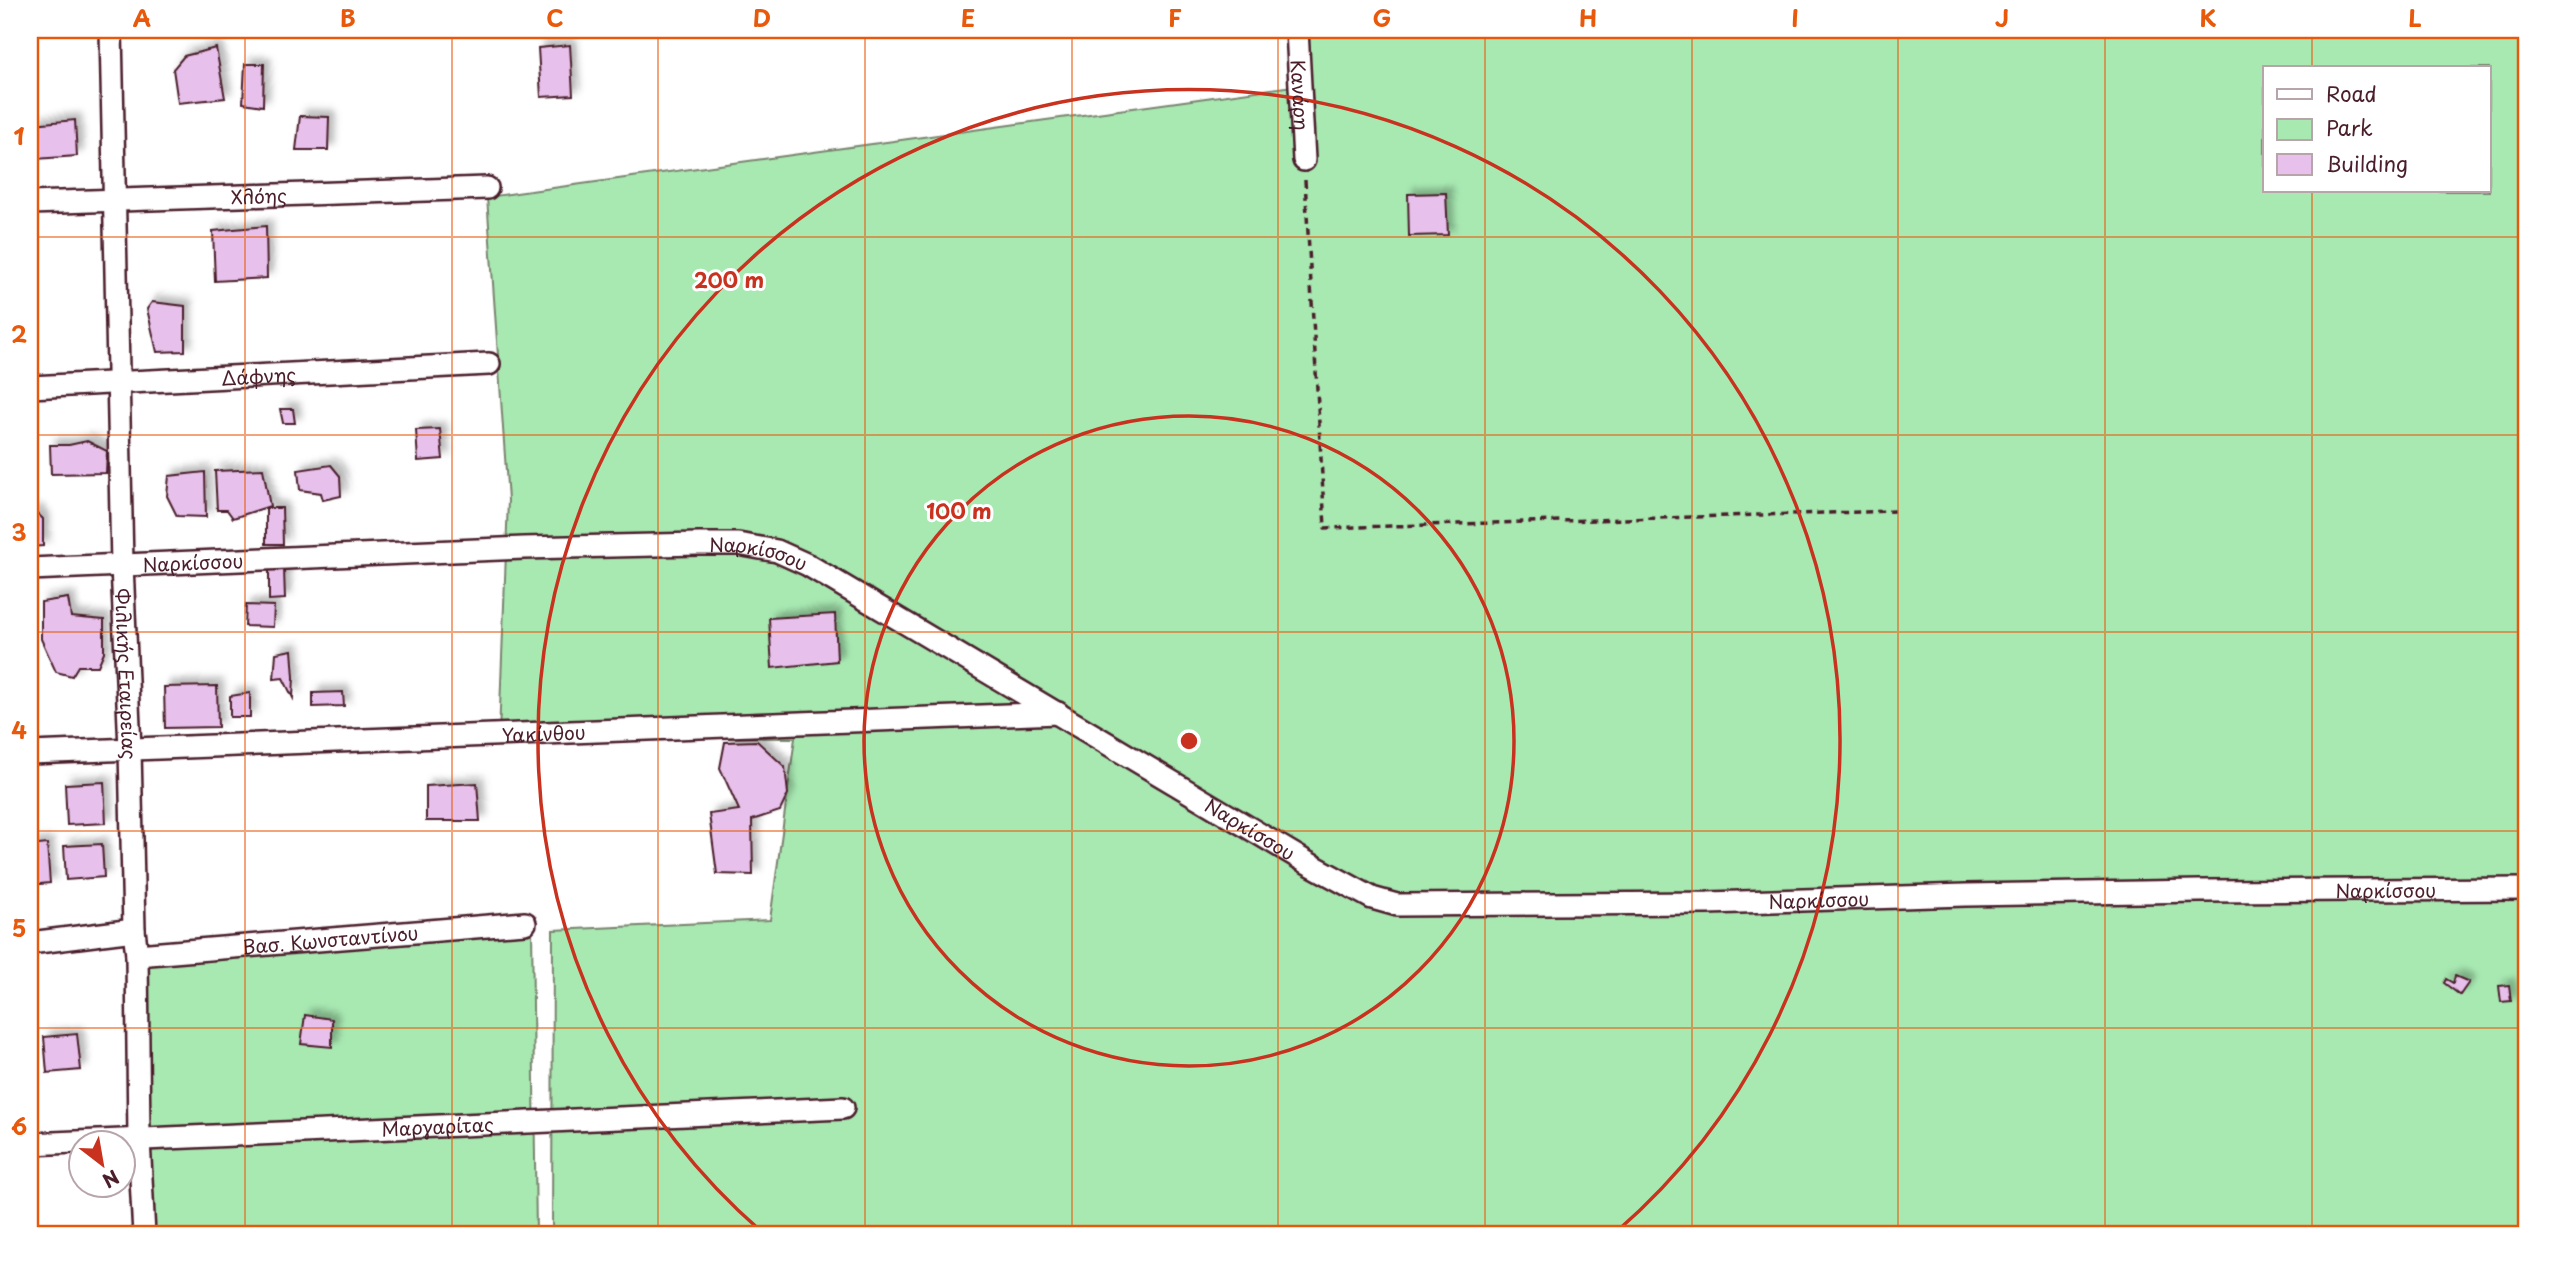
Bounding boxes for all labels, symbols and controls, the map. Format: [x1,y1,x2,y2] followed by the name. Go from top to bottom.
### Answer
[133,0,151,35] text: A
[340,0,356,35] text: B
[546,0,564,35] text: C
[753,0,771,35] text: D
[961,0,975,35] text: E
[1168,0,1182,35] text: F
[1373,0,1391,35] text: G
[1579,0,1597,35] text: H
[1791,0,1799,35] text: I
[1995,0,2009,35] text: J
[2200,0,2217,35] text: K
[2408,0,2422,35] text: L
[1285,59,1316,131] street label: Κανάρη
[2263,66,2490,192] legend
[2326,77,2377,109] text: Road
[2326,111,2373,143] text: Park
[14,118,25,153] text: 1
[2326,147,2408,179] text: Building
[230,181,287,210] street label: Χλόης
[694,263,764,295] text: 200 m
[11,316,27,351] text: 2
[221,360,297,391] street label: Δάφνης
[926,494,992,526] text: 100 m
[11,514,27,549] text: 3
[709,530,812,577] street label: Ναρκίσσου
[142,546,244,578] street label: Ναρκίσσου
[109,587,144,760] street label: Φιλικής Εταιρείας
[11,712,27,747] text: 4
[501,717,586,749] street label: Υακίνθου
[1177,729,1201,753] centre of rings
[1200,791,1301,866] street label: Ναρκίσσου
[2335,876,2436,904] street label: Ναρκίσσου
[1768,884,1870,915] street label: Ναρκίσσου
[12,910,26,945] text: 5
[241,918,419,960] street label: Βασ. Κωνσταντίνου
[11,1108,27,1143] text: 6
[381,1109,495,1142] street label: Μαργαρίτας
[66,1128,136,1198] north arrow
[98,1164,125,1195] text: N

